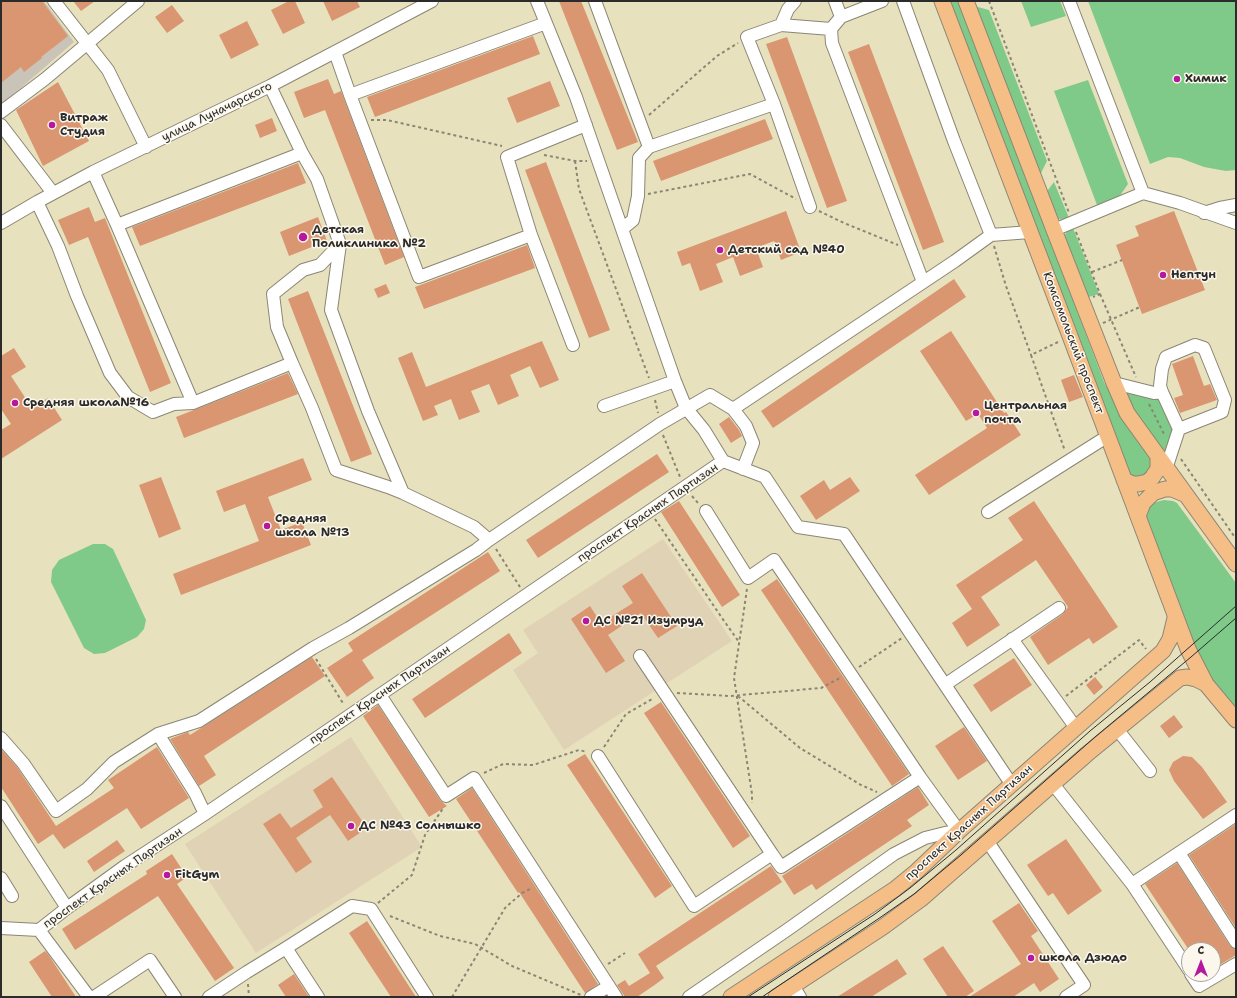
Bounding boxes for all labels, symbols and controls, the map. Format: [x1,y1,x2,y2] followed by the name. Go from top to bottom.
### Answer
[1185,72,1227,86] place label: Химик
[1172,74,1182,84] marker: Химик
[159,79,275,145] street label: улица Луначарского
[60,111,108,139] place label: Витраж Студия
[47,120,57,130] marker: Витраж Студия
[312,223,426,251] place label: Детская Поликлиника №2
[297,231,309,243] marker: Детская Поликлиника №2
[728,243,845,257] place label: Детский сад №40
[715,245,725,255] marker: Детский сад №40
[1171,268,1216,282] place label: Нептун
[1039,270,1107,416] street label: Комсомольский проспект
[1158,270,1168,280] marker: Нептун
[23,396,149,410] place label: Средняя школа№16
[10,398,20,408] marker: Средняя школа№16
[984,399,1067,427] place label: Центральная почта
[971,408,981,418] marker: Центральная почта
[575,460,721,566] street label: проспект Красных Партизан
[275,512,349,540] place label: Средняя школа №13
[262,521,272,531] marker: Средняя школа №13
[594,614,703,628] place label: ДС №21 Изумруд
[581,616,591,626] marker: ДС №21 Изумруд
[307,642,453,748] street label: проспект Красных Партизан
[902,762,1036,884] street label: проспект Красных Партизан
[359,819,481,833] place label: ДС №43 Солнышко
[346,821,356,831] marker: ДС №43 Солнышко
[41,824,185,932] street label: проспект Красных Партизан
[175,868,219,882] place label: FitGym
[162,870,172,880] marker: FitGym
[1181,942,1221,982] north arrow
[1198,943,1204,958] text: С
[1039,951,1127,965] place label: школа Дзюдо
[1026,953,1036,963] marker: школа Дзюдо

